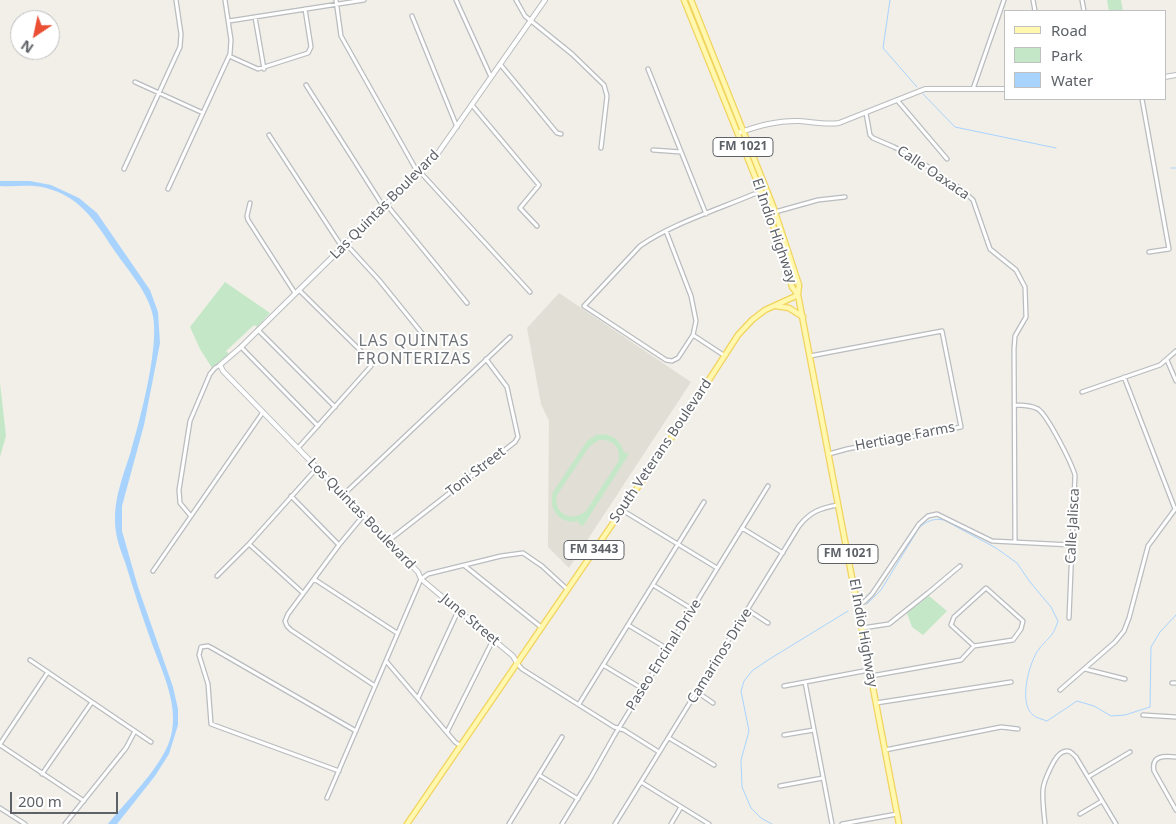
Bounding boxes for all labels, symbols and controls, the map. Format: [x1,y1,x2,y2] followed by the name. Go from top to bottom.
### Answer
[10,10,60,60] north arrow
[1004,10,1166,100] legend
[1051,20,1087,40] text: Road
[17,36,37,58] text: N
[1051,45,1083,65] text: Park
[1051,70,1093,90] text: Water
[713,138,773,156] road number: FM 1021
[893,143,973,203] street label: Calle Oaxaca
[327,147,443,263] street label: Las Quintas Boulevard
[748,176,800,286] street label: El Indio Highway
[355,331,473,369] district label: LAS QUINTAS FRONTERIZAS
[607,376,715,526] street label: South Veterans Boulevard
[854,419,956,455] street label: Hertiage Farms
[443,444,509,500] street label: Toni Street
[304,455,418,573] street label: Los Quintas Boulevard
[1063,488,1083,564] street label: Calle Jalisca
[564,540,624,560] road number: FM 3443
[818,544,878,564] road number: FM 1021
[845,577,881,689] street label: El Indio Highway
[437,591,503,649] street label: June Street
[623,596,705,714] street label: Paseo Encinal Drive
[684,605,756,707] street label: Camarinos Drive
[12,782,120,814] scale bar
[18,791,62,811] text: 200 m

